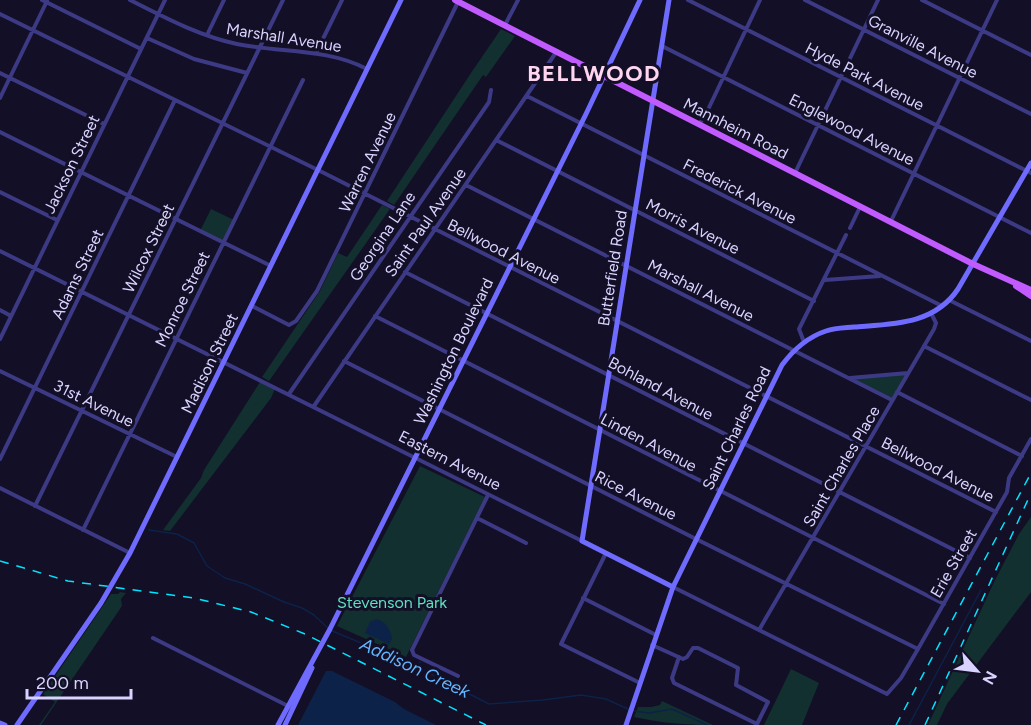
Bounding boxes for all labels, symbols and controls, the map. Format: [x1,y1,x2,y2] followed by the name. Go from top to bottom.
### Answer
[865,11,981,82] street label: Granville Avenue
[225,19,343,56] street label: Marshall Avenue
[802,38,928,115] street label: Hyde Park Avenue
[527,60,661,87] district label: BELLWOOD
[786,90,918,169] street label: Englewood Avenue
[680,94,791,163] street label: Mannheim Road
[335,109,400,216] street label: Warren Avenue
[39,112,103,217] street label: Jackson Street
[680,155,800,228] street label: Frederick Avenue
[381,164,470,280] street label: Saint Paul Avenue
[345,188,419,285] street label: Georgina Lane
[643,195,743,258] street label: Morris Avenue
[119,201,178,296] street label: Wilcox Street
[594,209,631,327] street label: Butterfield Road
[444,215,564,288] street label: Bellwood Avenue
[47,226,107,322] street label: Adams Street
[151,248,214,350] street label: Monroe Street
[644,255,757,326] street label: Marshall Avenue
[410,275,497,428] street label: Washington Boulevard
[177,310,242,416] street label: Madison Street
[605,353,717,424] street label: Bohland Avenue
[698,363,775,493] street label: Saint Charles Road
[51,376,137,431] street label: 31st Avenue
[799,402,884,530] street label: Saint Charles Place
[597,409,700,476] street label: Linden Avenue
[395,427,504,495] street label: Eastern Avenue
[878,433,998,506] street label: Bellwood Avenue
[592,467,680,524] street label: Rice Avenue
[926,526,981,601] street label: Erie Street
[337,593,447,612] park label: Stevenson Park
[356,633,474,704] water label: Addison Creek
[947,641,1007,701] north arrow
[27,662,130,700] scale bar
[979,668,1001,688] text: N
[36,672,89,694] text: 200 m

